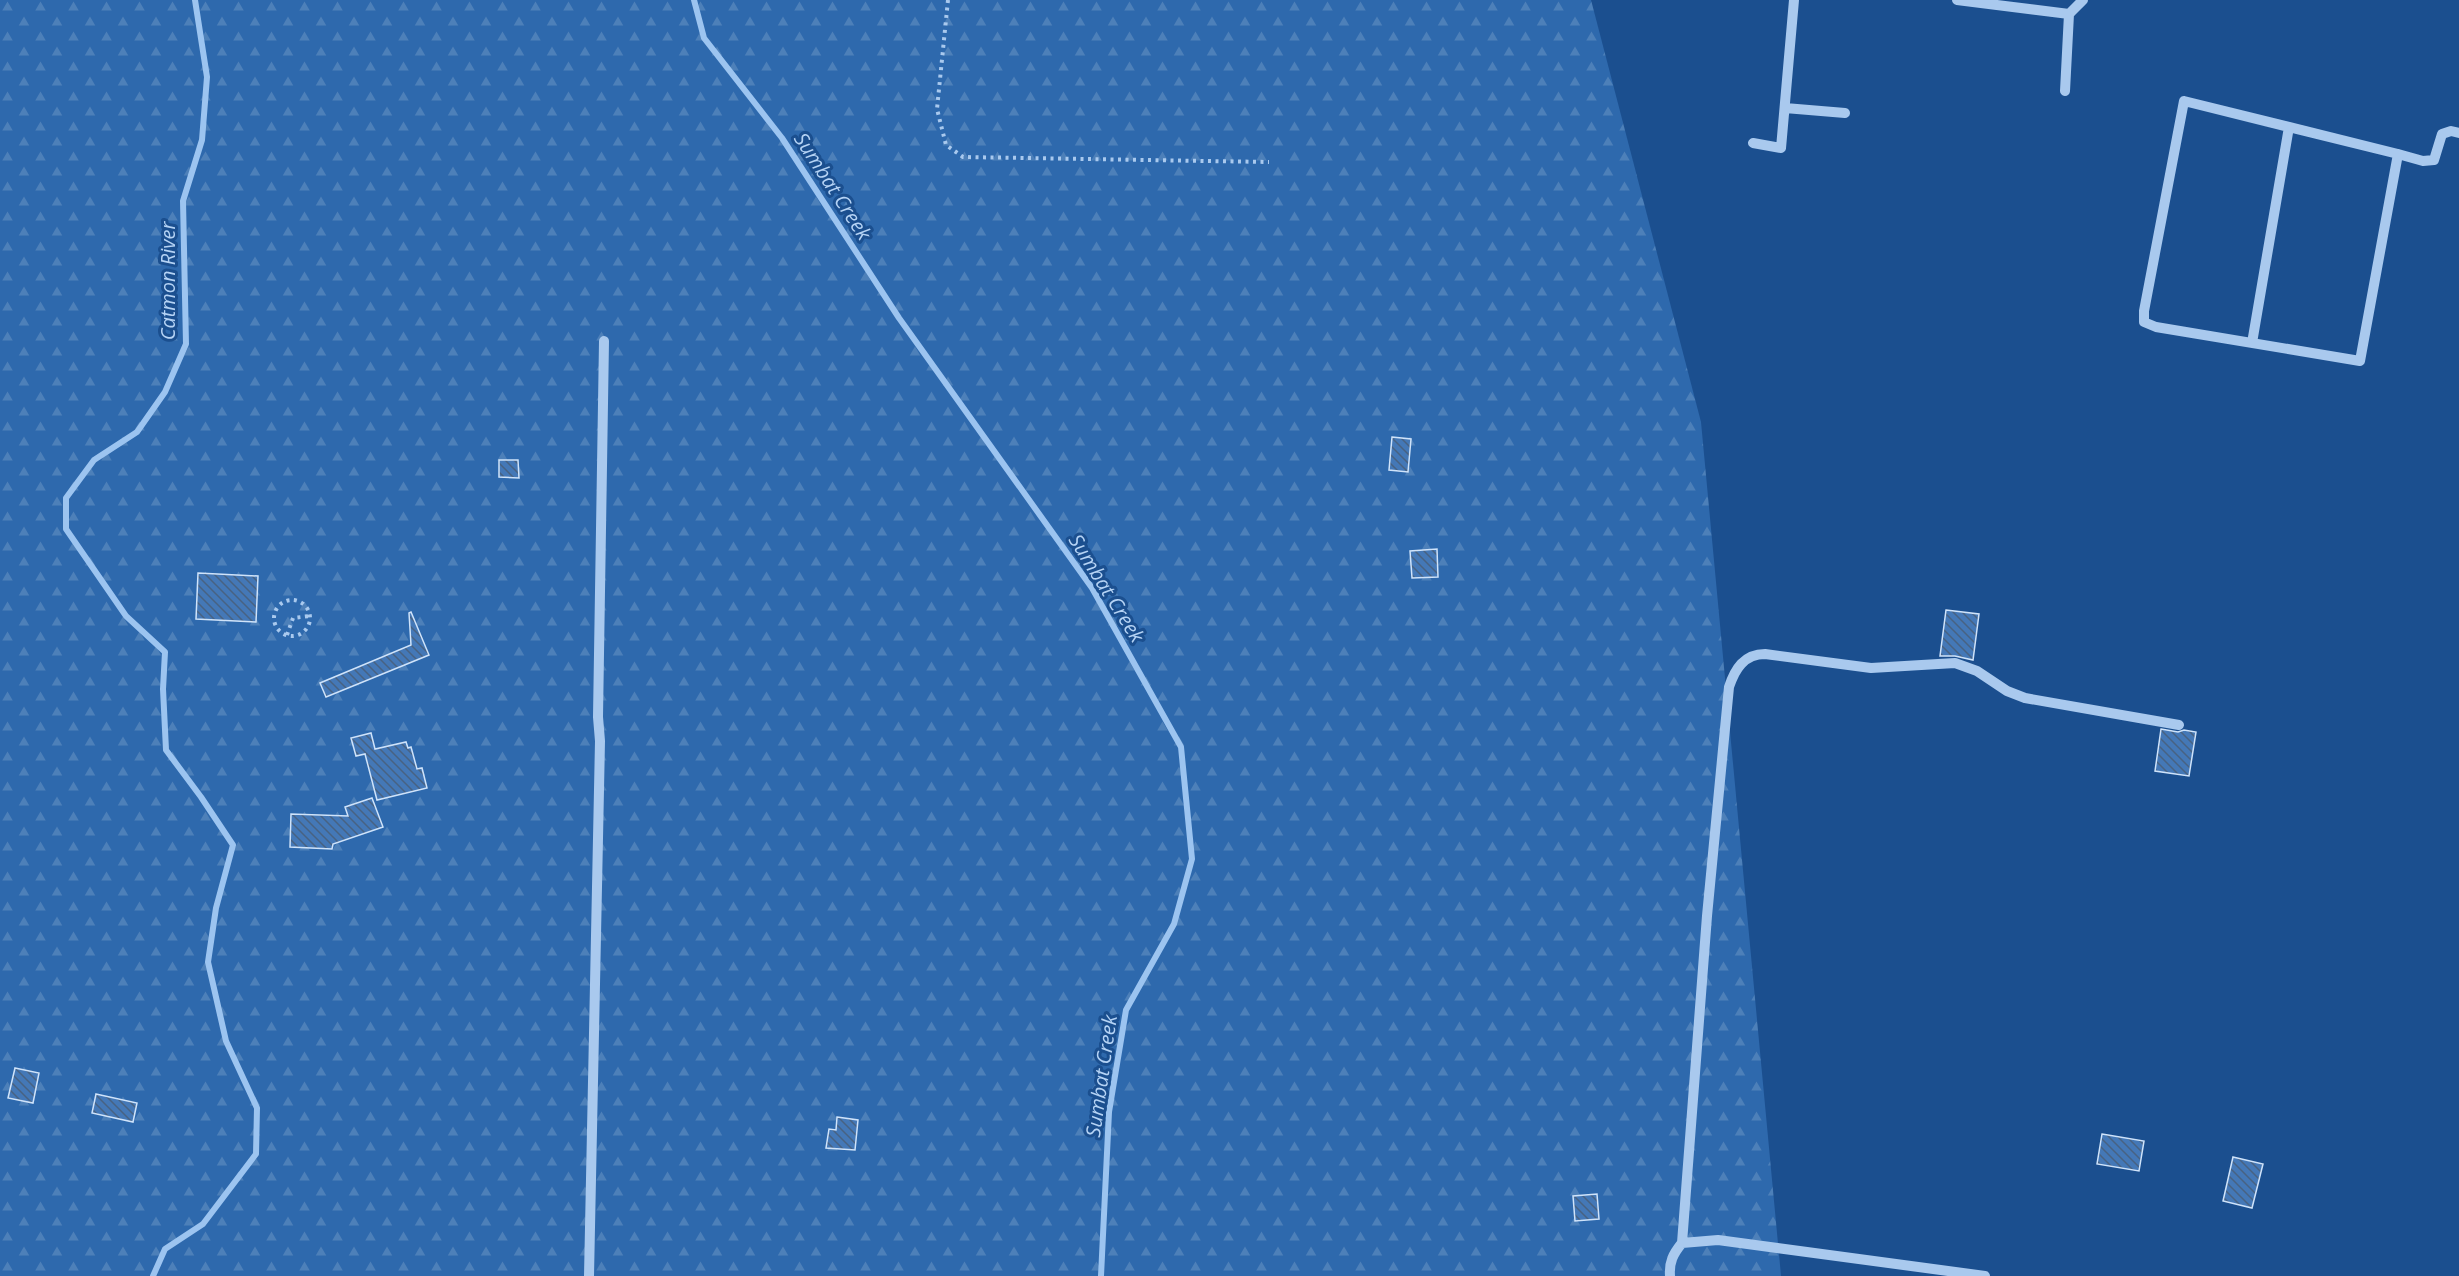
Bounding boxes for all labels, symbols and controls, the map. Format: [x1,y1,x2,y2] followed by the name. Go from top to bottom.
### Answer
[788,127,878,246] water label: Sumbat Creek
[154,221,181,340] water label: Catmon River
[1063,529,1152,648] water label: Sumbat Creek
[1079,1012,1123,1139] water label: Sumbat Creek

